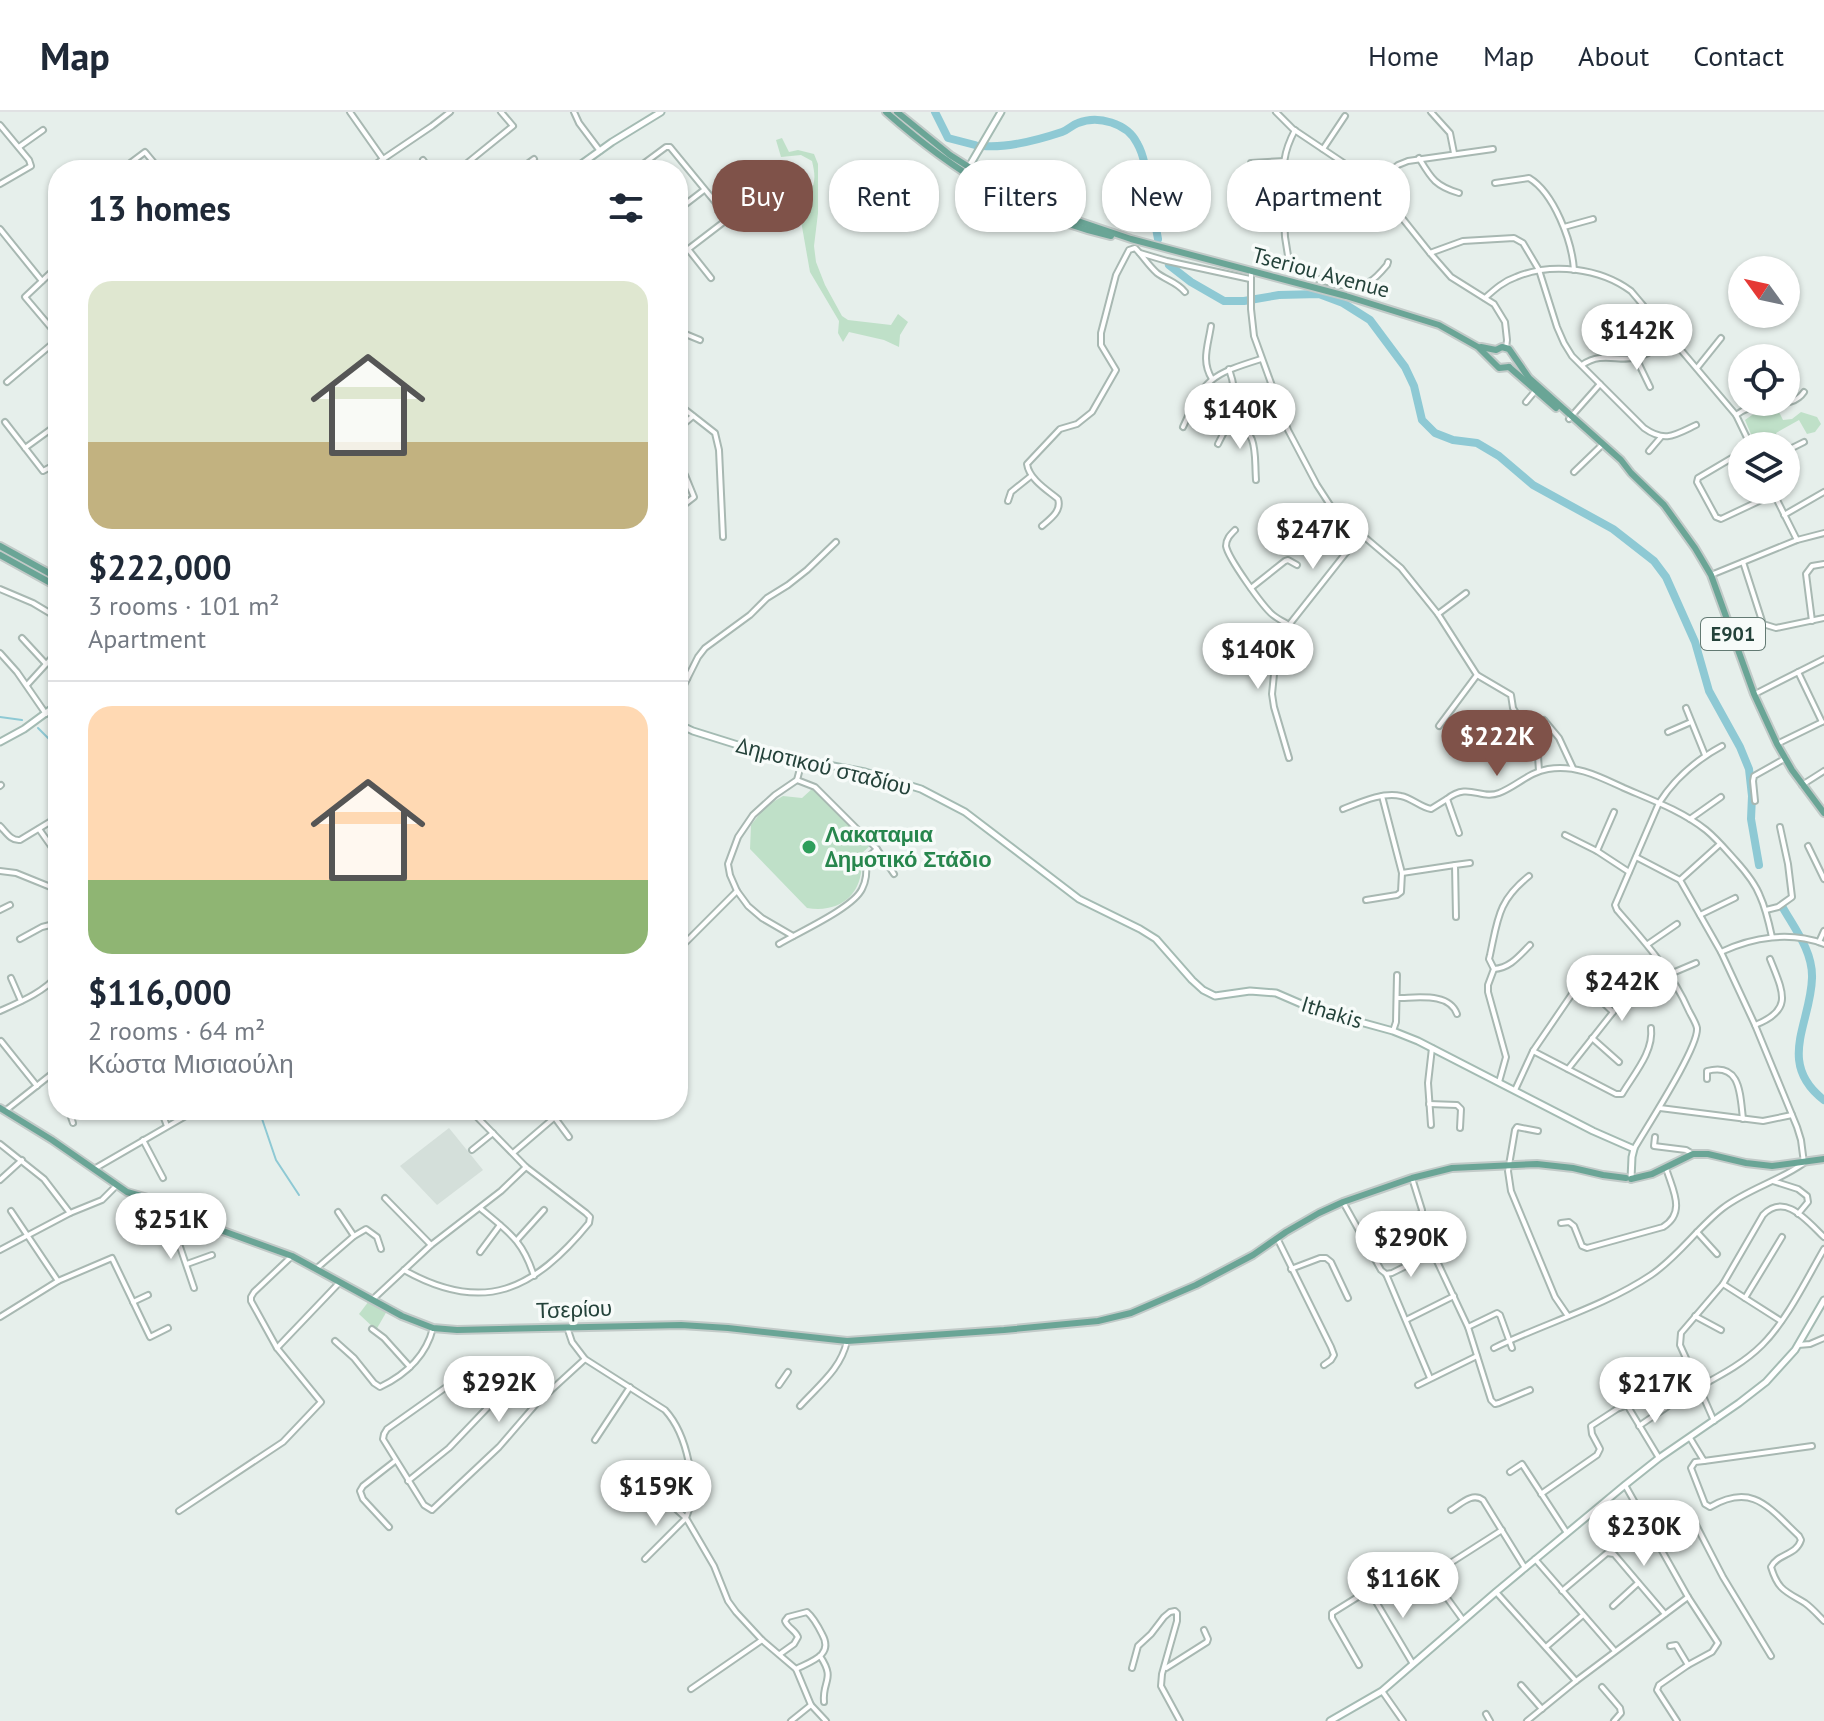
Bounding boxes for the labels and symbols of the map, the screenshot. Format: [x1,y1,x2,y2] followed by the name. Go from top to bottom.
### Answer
[1249,240,1393,304] street label: Tseriou Avenue
[1728,256,1800,328] north arrow
[1581,304,1693,372] pin: $142K
[1184,383,1296,451] pin: $140K
[1257,503,1369,571] pin: $247K
[1701,618,1765,650] road number: E901
[1202,623,1314,691] pin: $140K
[1441,710,1553,778] pin: $222K
[734,731,914,801] street label: Δημοτικού σταδίου
[825,820,992,873] place label: Λακαταμια Δημοτικό Στάδιο
[800,838,818,856] marker: Λακαταμια Δημοτικό Στάδιο
[1566,955,1678,1023] pin: $242K
[1298,989,1366,1035] street label: Ithakis
[115,1193,227,1261] pin: $251K
[1355,1211,1467,1279] pin: $290K
[535,1294,613,1324] street label: Τσερίου
[443,1356,555,1424] pin: $292K
[1599,1357,1711,1425] pin: $217K
[600,1460,712,1528] pin: $159K
[1588,1500,1700,1568] pin: $230K
[1347,1552,1459,1620] pin: $116K

